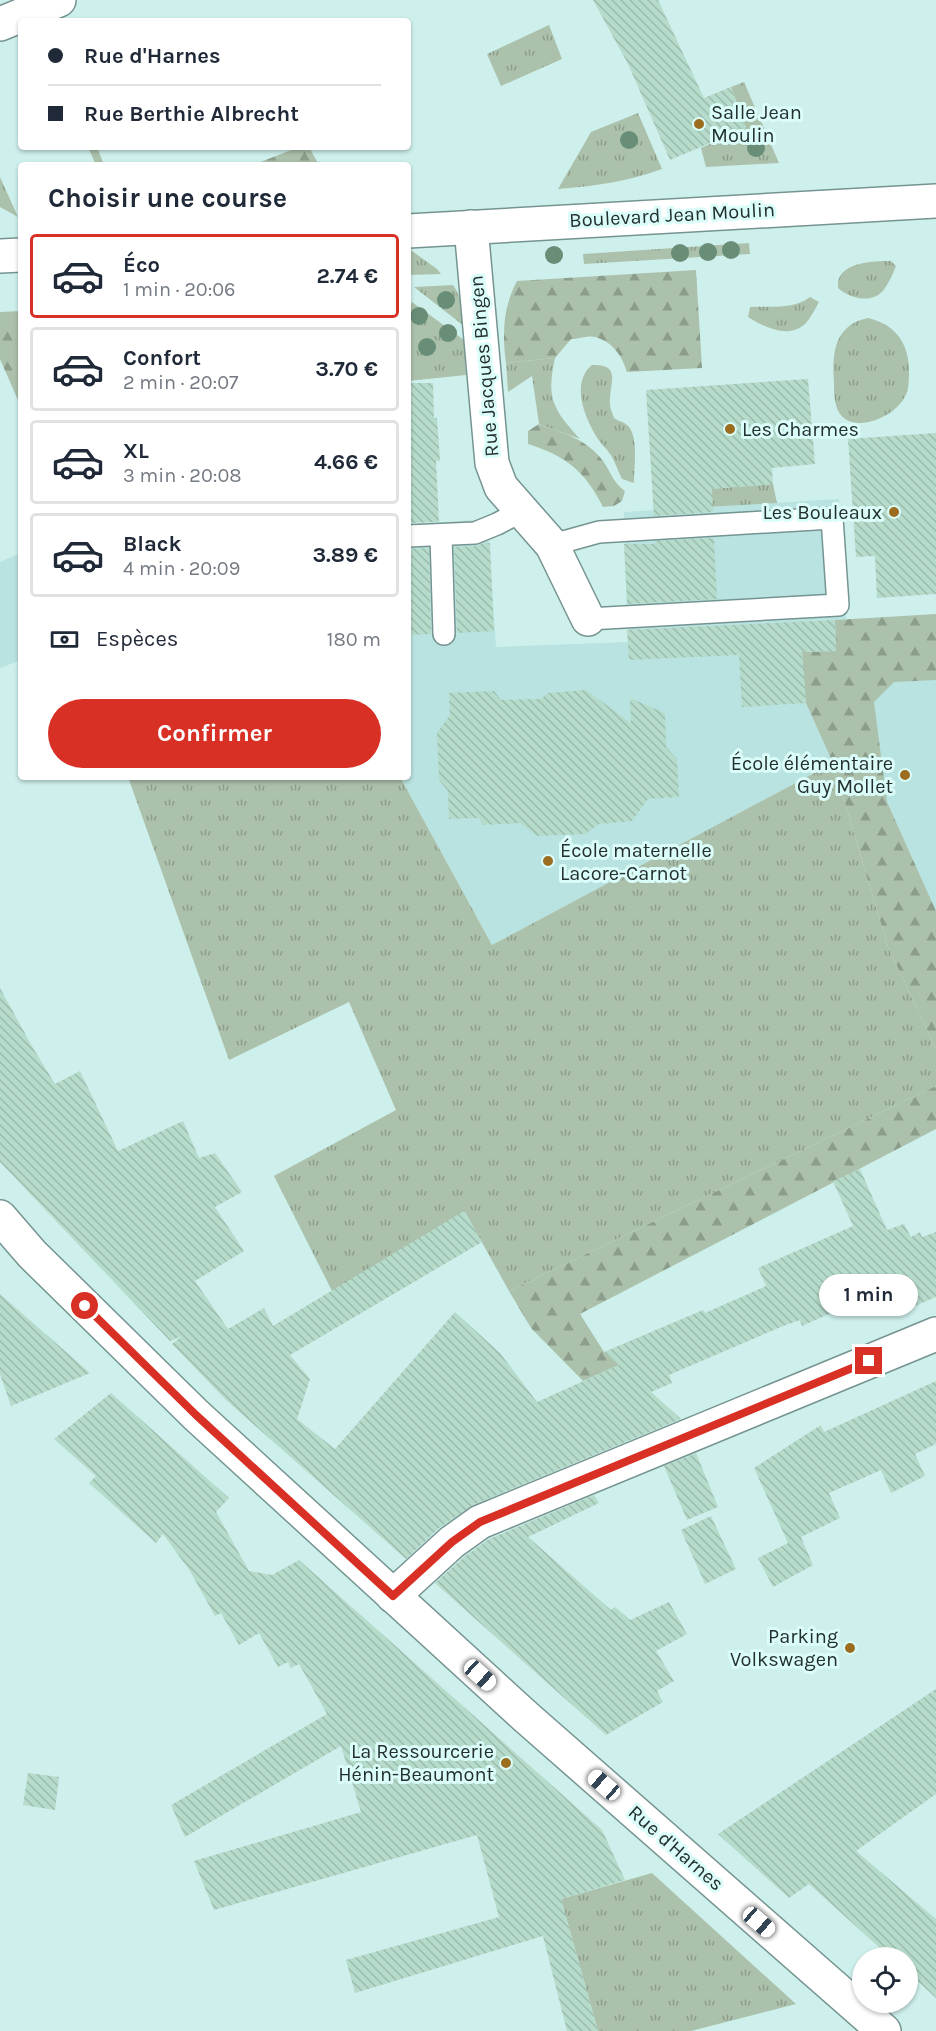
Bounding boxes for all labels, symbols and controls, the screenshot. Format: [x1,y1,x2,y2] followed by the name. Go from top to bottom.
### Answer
[84,43,221,69] text: Rue d'Harnes
[84,101,299,127] text: Rue Berthie Albrecht
[711,101,802,147] place label: Salle Jean Moulin
[692,117,706,131] marker: Salle Jean Moulin
[48,182,287,214] text: Choisir une course
[569,198,775,232] street label: Boulevard Jean Moulin
[51,249,105,303] icon: car
[123,252,160,278] text: Éco
[316,263,378,289] text: 2.74 €
[465,274,503,458] street label: Rue Jacques Bingen
[123,278,236,301] text: 1 min · 20:06
[51,342,105,396] icon: car
[123,345,201,371] text: Confort
[315,356,378,382] text: 3.70 €
[123,371,238,394] text: 2 min · 20:07
[742,418,859,441] place label: Les Charmes
[723,422,737,436] marker: Les Charmes
[51,435,105,489] icon: car
[123,438,149,464] text: XL
[314,449,378,475] text: 4.66 €
[123,464,242,487] text: 3 min · 20:08
[762,501,882,524] place label: Les Bouleaux
[887,505,901,519] marker: Les Bouleaux
[51,528,105,582] icon: car
[123,531,182,557] text: Black
[312,542,378,568] text: 3.89 €
[123,557,240,580] text: 4 min · 20:09
[48,623,81,656] icon: cash
[96,626,178,652] text: Espèces
[327,628,381,651] text: 180 m
[48,699,381,768] button: Confirmer
[731,751,893,798] place label: École élémentaire Guy Mollet
[898,768,912,782] marker: École élémentaire Guy Mollet
[560,838,712,885] place label: École maternelle Lacore-Carnot
[541,854,555,868] marker: École maternelle Lacore-Carnot
[820,1274,918,1316] callout: 1 min
[843,1283,894,1306] text: 1 min
[71,1292,98,1319] route start
[855,1347,882,1374] route end
[730,1625,838,1671] place label: Parking Volkswagen
[843,1641,857,1655] marker: Parking Volkswagen
[461,1656,499,1694] car
[338,1740,494,1786] place label: La Ressourcerie Hénin-Beaumont
[499,1756,513,1770] marker: La Ressourcerie Hénin-Beaumont
[585,1766,623,1804] car
[624,1800,728,1896] street label: Rue d'Harnes
[740,1903,778,1941] car
[852,1947,918,2013] map controls
[852,1947,918,2013] button: locate

